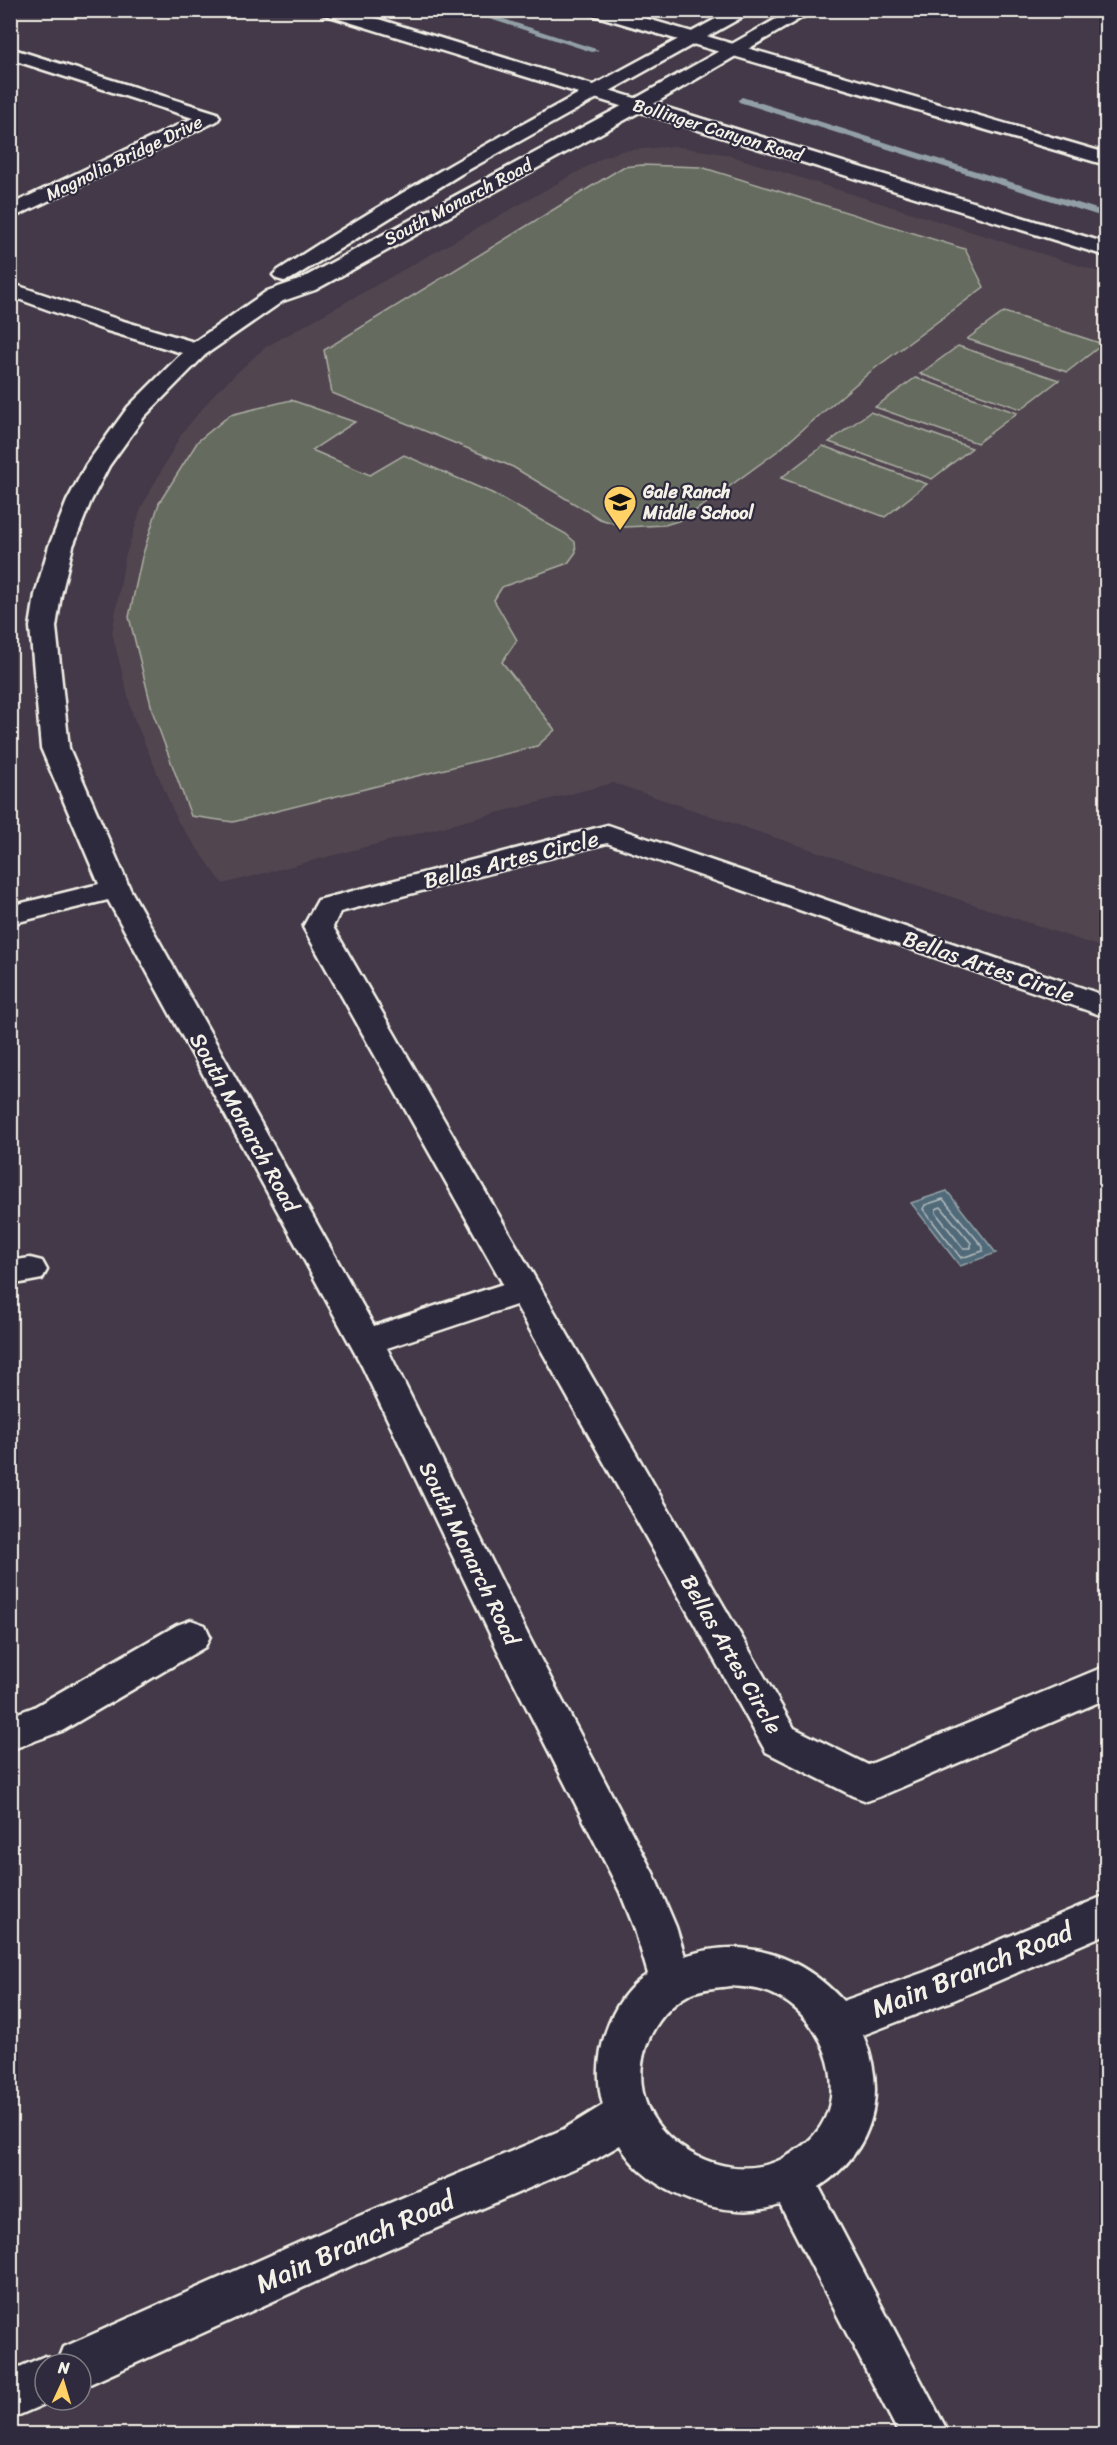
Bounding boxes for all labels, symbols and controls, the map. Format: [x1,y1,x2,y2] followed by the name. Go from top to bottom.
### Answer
[629,89,809,172] street label: Bollinger Canyon Road
[40,106,208,210] street label: Magnolia Bridge Drive
[378,149,539,255] street label: South Monarch Road
[642,476,754,529] place label: Gale Ranch Middle School
[602,484,638,531] school or university icon: Gale Ranch Middle School
[419,819,603,900] street label: Bellas Artes Circle
[898,919,1080,1014] street label: Bellas Artes Circle
[179,1025,311,1221] street label: South Monarch Road
[408,1454,532,1653] street label: South Monarch Road
[670,1567,793,1742] street label: Bellas Artes Circle
[864,1907,1082,2032] street label: Main Branch Road
[248,2176,464,2307] street label: Main Branch Road
[33,2352,93,2412] north arrow
[56,2353,71,2382] text: N

